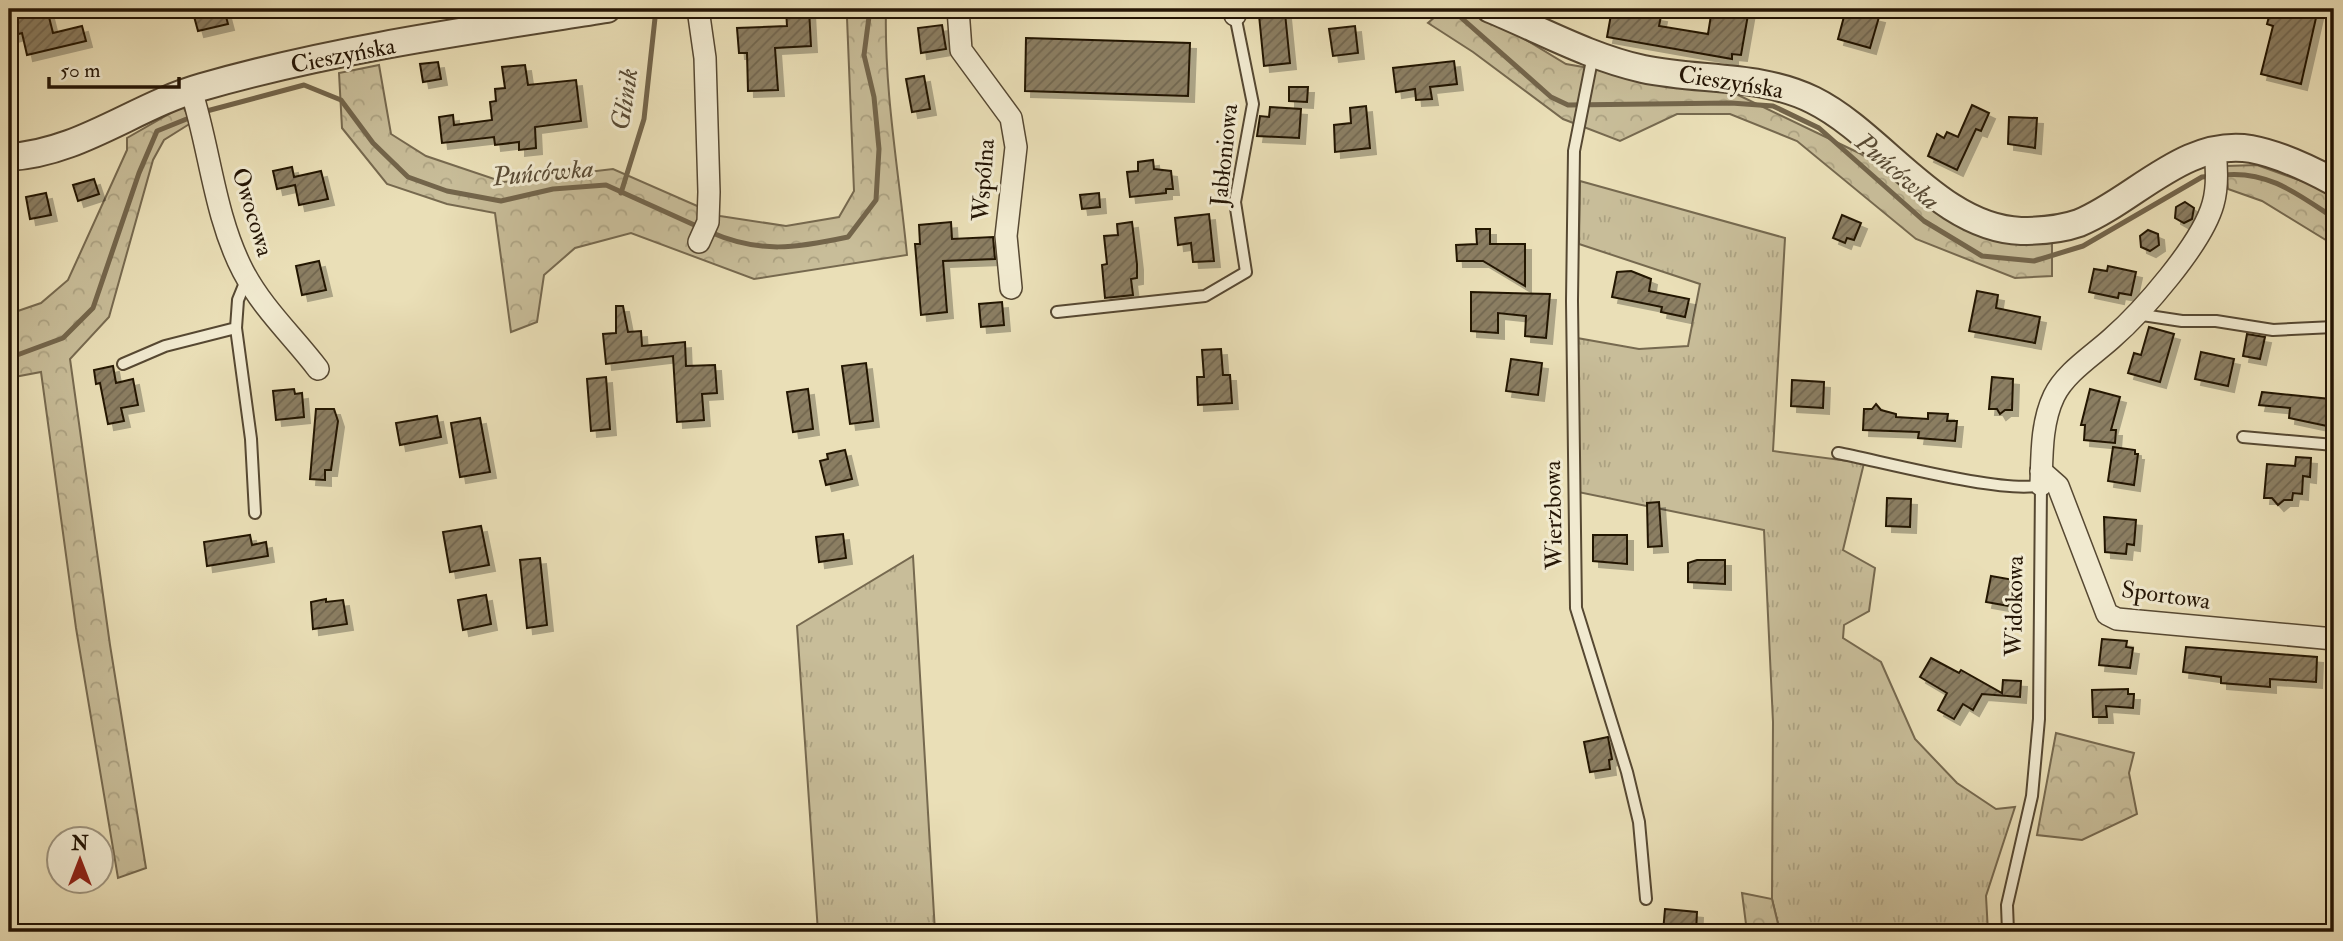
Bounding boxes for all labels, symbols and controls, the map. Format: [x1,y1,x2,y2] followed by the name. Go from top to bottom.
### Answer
[288,30,399,81] street label: Cieszyńska
[49,46,178,90] scale bar
[60,57,101,84] text: 50 m
[1676,59,1787,106] street label: Cieszyńska
[604,66,646,132] water label: Glinik
[1204,101,1245,209] street label: Jabłoniowa
[1848,126,1946,217] water label: Puńcówka
[965,137,1002,223] street label: Wspólna
[490,153,595,193] water label: Puńcówka
[224,164,281,261] street label: Owocowa
[1537,459,1570,571] street label: Wierzbowa
[1998,554,2031,658] street label: Widokowa
[2119,574,2214,617] street label: Sportowa
[46,825,116,895] north arrow
[70,832,89,856] text: N

